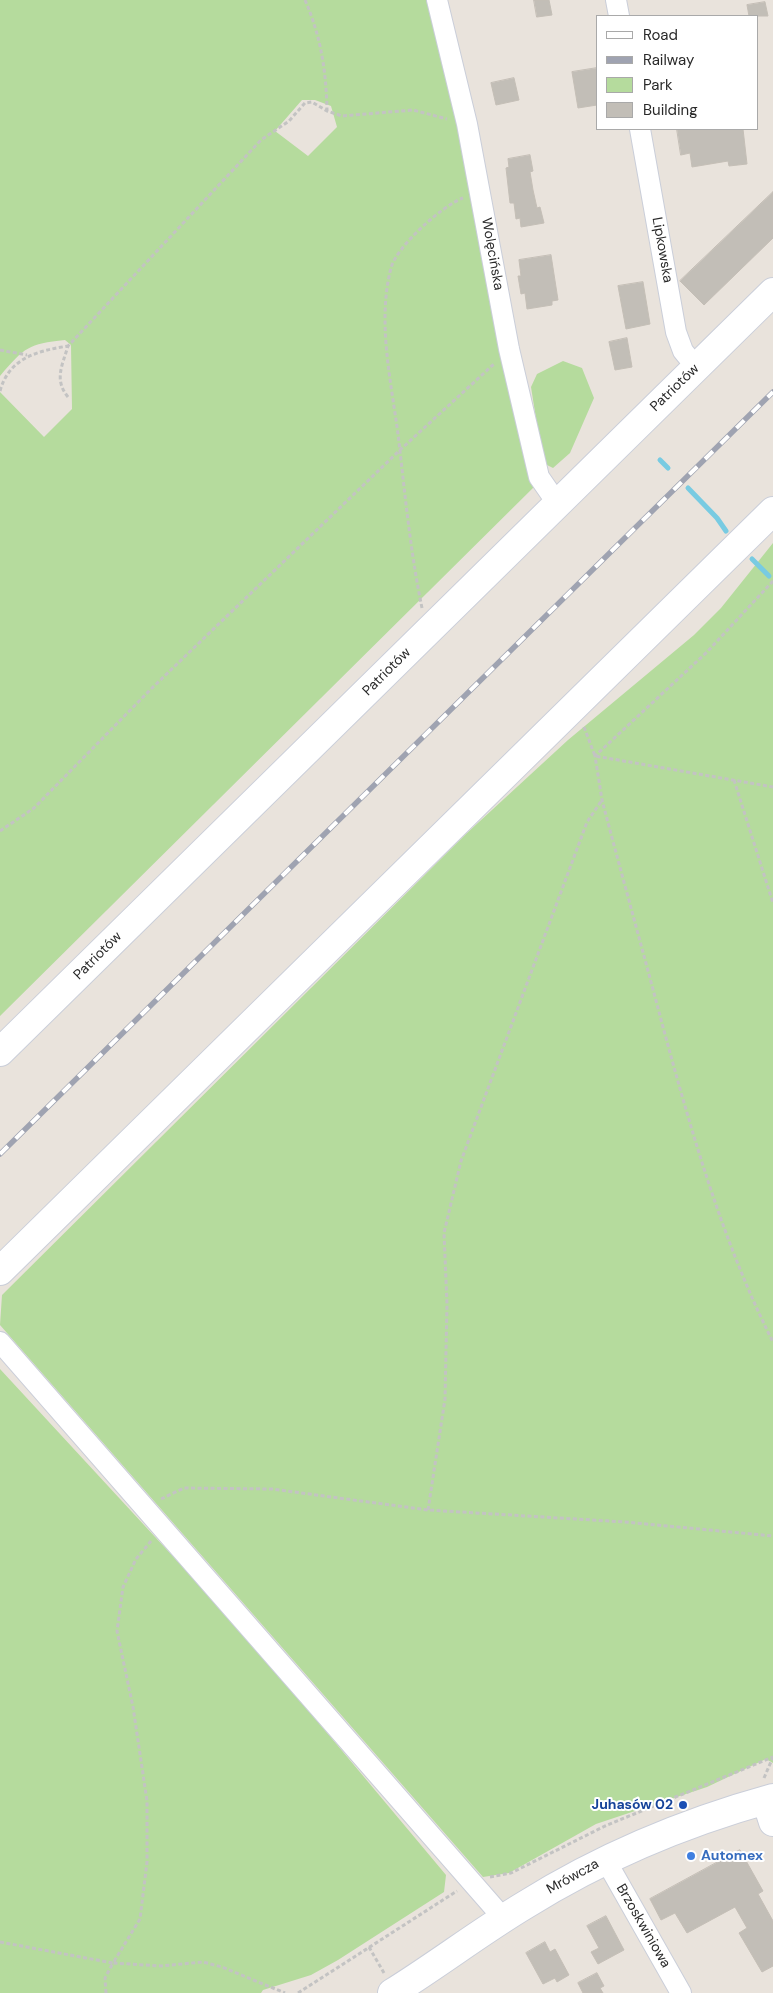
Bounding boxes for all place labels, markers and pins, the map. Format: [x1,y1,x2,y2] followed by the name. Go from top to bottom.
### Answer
[592,1797,673,1813] place label: Juhasów 02
[677,1799,689,1811] marker: Juhasów 02
[701,1848,763,1864] place label: Automex
[685,1850,697,1862] marker: Automex

